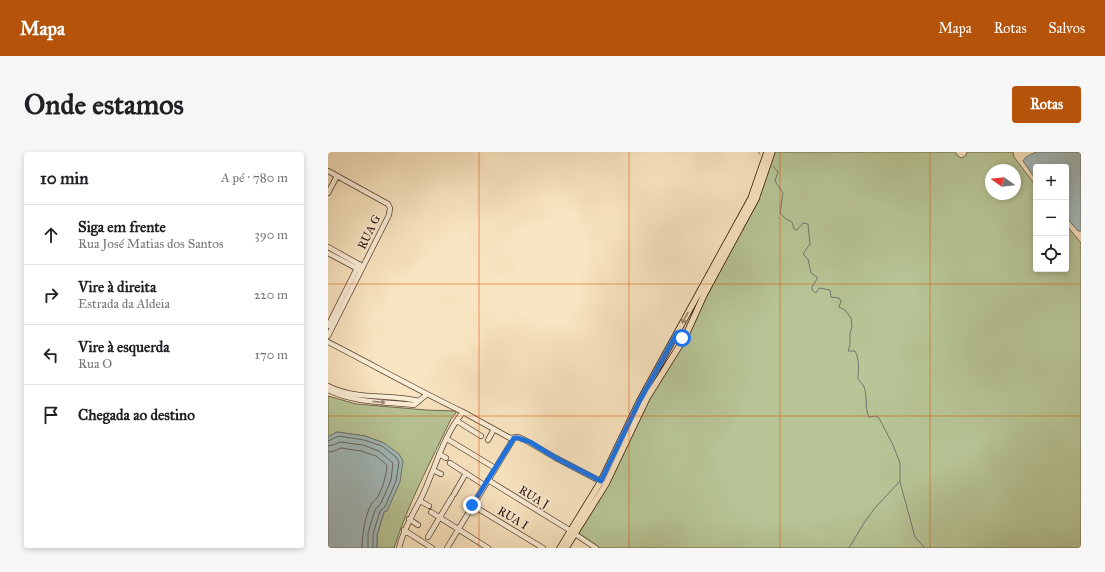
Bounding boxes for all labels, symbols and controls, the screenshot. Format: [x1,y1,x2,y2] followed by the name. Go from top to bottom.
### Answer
[20,17,65,40] text: Mapa
[938,20,972,37] text: Mapa
[994,20,1027,37] text: Rotas
[1049,20,1085,37] text: Salvos
[1012,86,1081,123] button: Rotas
[24,87,184,122] text: Onde estamos
[985,164,1021,200] north arrow
[1033,164,1069,272] map controls
[1033,164,1069,200] button: +
[40,168,88,189] text: 10 min
[221,170,288,186] text: A pé · 780 m
[1033,200,1069,236] button: −
[355,212,383,251] street label: RUA G
[78,218,166,236] text: Siga em frente
[40,224,62,246] icon: ahead
[255,227,288,243] text: 390 m
[78,236,224,252] text: Rua José Matias dos Santos
[1033,236,1069,272] button: locate
[78,278,156,296] text: Vire à direita
[40,284,62,306] icon: right
[254,287,288,303] text: 220 m
[78,296,170,312] text: Estrada da Aldeia
[681,312,689,324] one-way arrow
[673,329,691,347] route start
[78,338,170,356] text: Vire à esquerda
[40,344,62,366] icon: left
[255,347,288,363] text: 170 m
[78,356,112,372] text: Rua O
[372,398,385,405] one-way arrow
[40,404,62,426] icon: arrive
[78,406,195,424] text: Chegada ao destino
[516,483,552,512] street label: RUA J
[463,496,481,514] route end
[495,504,531,532] street label: RUA I

